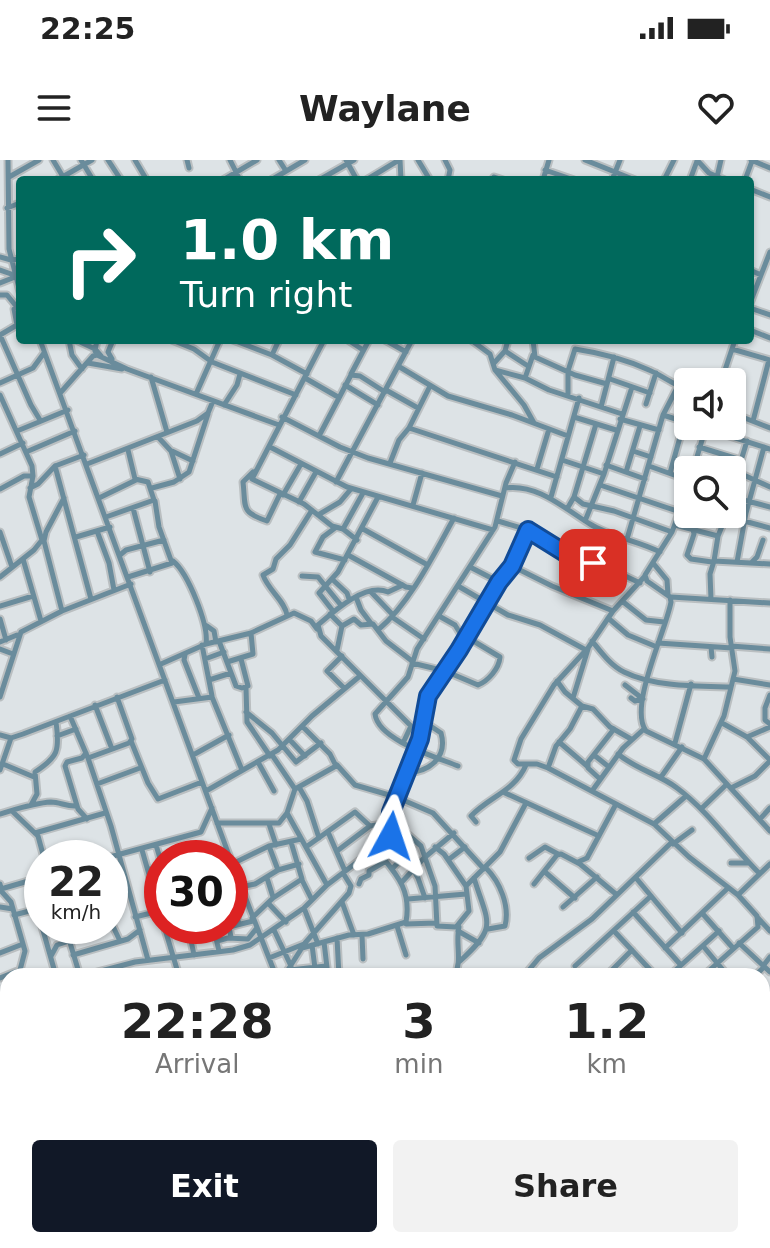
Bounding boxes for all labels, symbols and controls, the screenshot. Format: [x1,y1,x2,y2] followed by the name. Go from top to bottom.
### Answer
[40,11,136,46] text: 22:25
[32,86,76,130] icon: menu
[694,86,738,130] icon: heart
[299,88,471,129] text: Waylane
[180,207,394,272] text: 1.0 km
[48,208,152,312] icon: right
[180,274,352,315] text: Turn right
[674,368,746,528] map controls
[674,368,746,440] button: sound
[674,456,746,528] button: search
[559,529,627,597] pin
[571,541,615,585] icon: arrive
[349,794,433,878] position arrow
[144,840,248,944] speed limit sign: 30
[48,859,104,905] text: 22
[51,900,101,924] text: km/h
[121,993,274,1049] text: 22:28
[402,993,436,1049] text: 3
[564,993,649,1049] text: 1.2
[155,1049,239,1079] text: Arrival
[394,1049,443,1079] text: min
[586,1049,627,1079] text: km
[32,1140,377,1232] button: Exit
[393,1140,738,1232] button: Share

